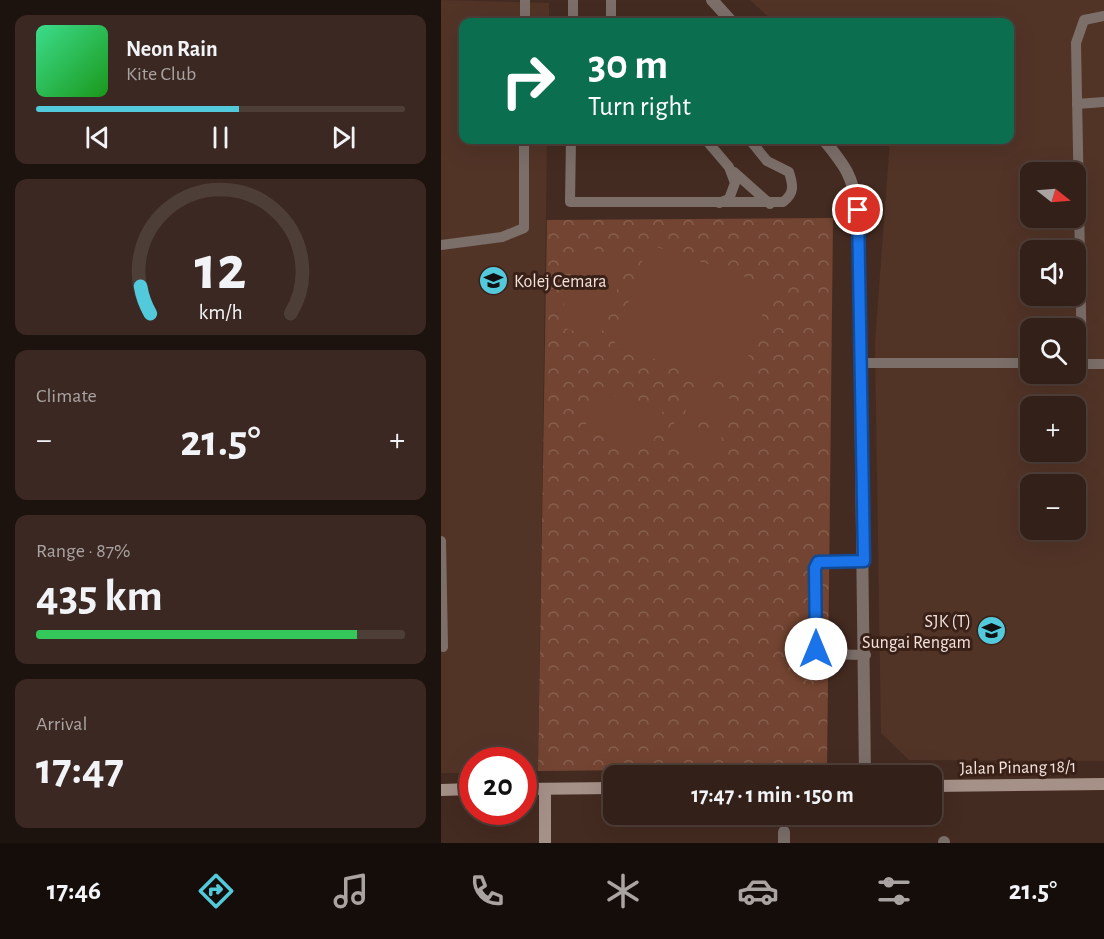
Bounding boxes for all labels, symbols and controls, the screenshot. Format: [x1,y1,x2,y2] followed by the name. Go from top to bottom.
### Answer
[126,38,218,60] text: Neon Rain
[489,42,567,120] icon: right
[588,44,668,86] text: 30 m
[126,64,196,84] text: Kite Club
[588,93,691,120] text: Turn right
[81,121,114,154] icon: previous
[204,121,237,154] icon: pause
[327,121,360,154] icon: next
[1020,162,1086,228] north arrow
[1020,162,1086,540] map controls
[832,184,883,235] pin
[841,193,874,226] icon: arrive
[195,238,246,300] text: 12
[1020,240,1086,306] button: sound
[477,265,509,297] school or university icon: Kolej Cemara
[514,273,607,291] place label: Kolej Cemara
[198,303,243,324] text: km/h
[1020,318,1086,384] button: search
[36,386,97,406] text: Climate
[1020,396,1086,462] button: +
[180,419,261,464] text: 21.5°
[36,424,52,457] text: −
[389,424,405,457] text: +
[1020,474,1086,540] button: −
[36,541,131,561] text: Range · 87%
[36,574,163,619] text: 435 km
[862,613,971,652] place label: SJK (T) Sungai Rengam
[976,615,1008,647] school or university icon: SJK (T) Sungai Rengam
[784,617,848,681] position arrow
[36,714,87,734] text: Arrival
[36,747,124,792] text: 17:47
[459,747,537,825] speed limit sign: 20
[960,758,1076,778] street label: Jalan Pinang 18/1
[691,784,854,806] text: 17:47 · 1 min · 150 m
[195,870,237,912] icon: directions
[330,870,372,912] icon: music
[466,870,508,912] icon: phone
[602,870,644,912] icon: climate
[737,870,779,912] icon: car
[873,870,915,912] icon: filters
[47,877,101,904] text: 17:46
[1009,877,1057,904] text: 21.5°

